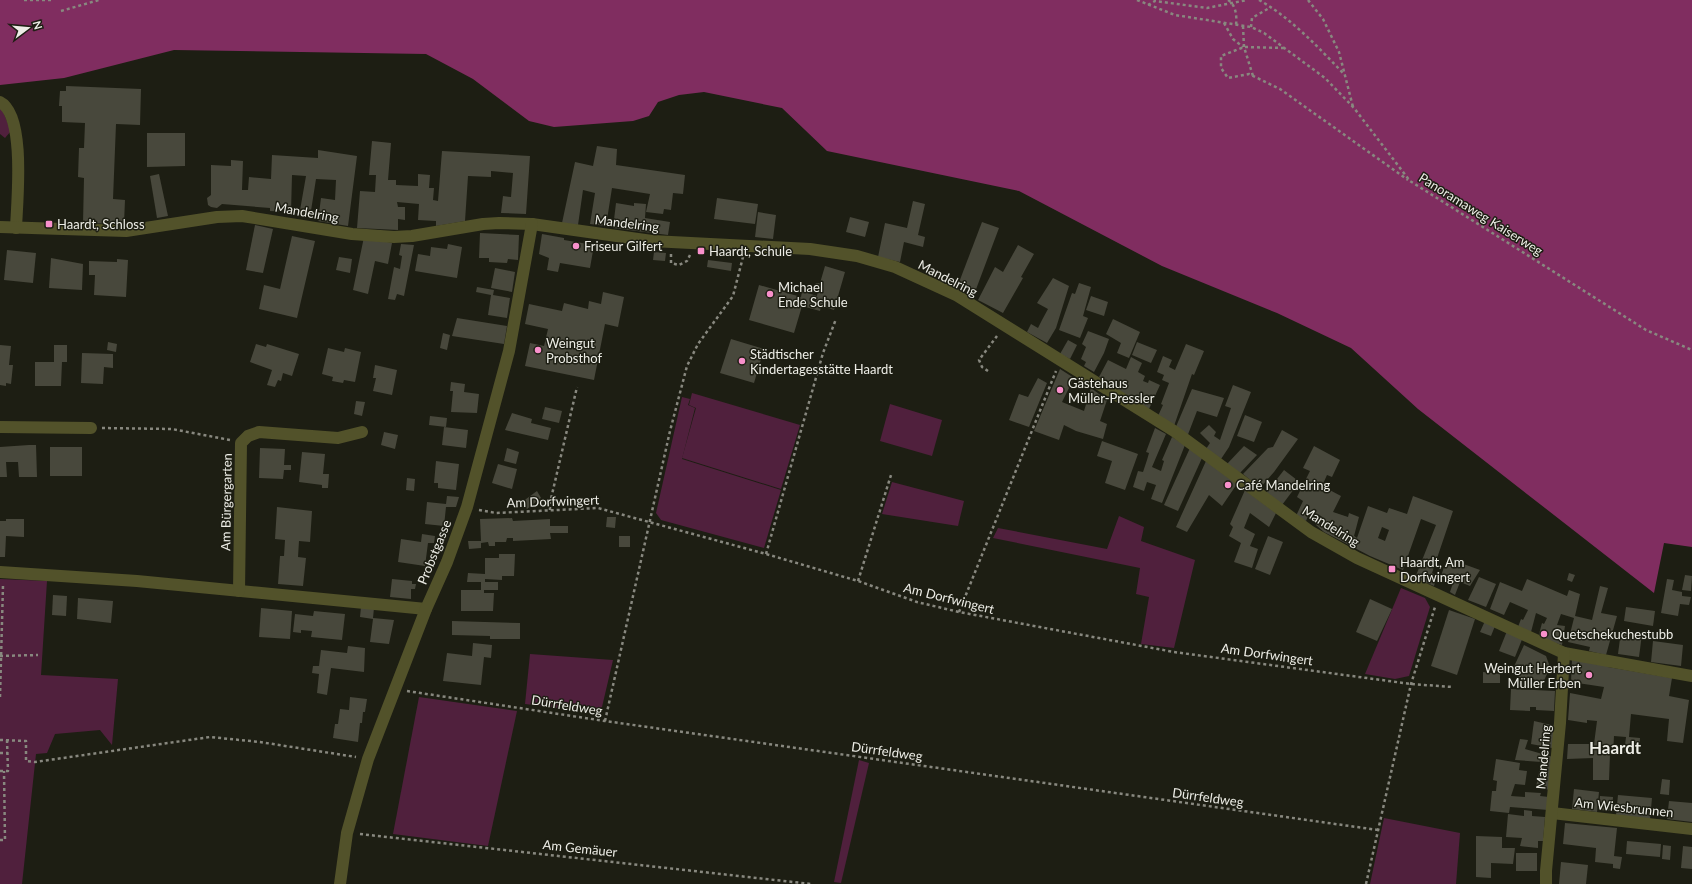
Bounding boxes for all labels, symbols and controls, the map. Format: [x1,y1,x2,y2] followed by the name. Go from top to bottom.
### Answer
[8,8,48,48] north arrow
[31,19,46,31] text: N
[1416,169,1546,259] street label: Panoramaweg Kaiserweg
[274,199,340,226] street label: Mandelring
[594,211,660,235] street label: Mandelring
[57,216,145,232] place label: Haardt, Schloss
[44,219,54,229] marker: Haardt, Schloss
[584,238,663,254] place label: Friseur Gilfert
[571,241,581,251] marker: Friseur Gilfert
[709,243,792,259] place label: Haardt, Schule
[696,246,706,256] marker: Haardt, Schule
[916,256,981,300] street label: Mandelring
[778,279,848,310] place label: Michael Ende Schule
[765,289,775,299] marker: Michael Ende Schule
[546,335,603,366] place label: Weingut Probsthof
[533,345,543,355] marker: Weingut Probsthof
[750,346,893,377] place label: Städtischer Kindertagesstätte Haardt
[737,356,747,366] marker: Städtischer Kindertagesstätte Haardt
[1068,375,1155,406] place label: Gästehaus Müller-Pressler
[1055,385,1065,395] marker: Gästehaus Müller-Pressler
[217,453,235,551] street label: Am Bürgergarten
[1236,477,1330,493] place label: Café Mandelring
[1223,480,1233,490] marker: Café Mandelring
[506,491,600,511] street label: Am Dorfwingert
[1299,502,1363,550] street label: Mandelring
[414,517,454,587] street label: Probstgasse
[1400,554,1470,585] place label: Haardt, Am Dorfwingert
[1387,564,1397,574] marker: Haardt, Am Dorfwingert
[902,579,996,617] street label: Am Dorfwingert
[1552,626,1673,642] place label: Quetschekuchestubb
[1539,629,1549,639] marker: Quetschekuchestubb
[1220,640,1314,668] street label: Am Dorfwingert
[1484,660,1581,691] place label: Weingut Herbert Müller Erben
[1584,670,1594,680] marker: Weingut Herbert Müller Erben
[530,691,604,719] street label: Dürrfeldweg
[1532,724,1554,790] street label: Mandelring
[1589,737,1642,758] district label: Haardt
[850,738,924,764] street label: Dürrfeldweg
[1171,784,1245,810] street label: Dürrfeldweg
[1574,794,1674,820] street label: Am Wiesbrunnen
[542,836,618,860] street label: Am Gemäuer

